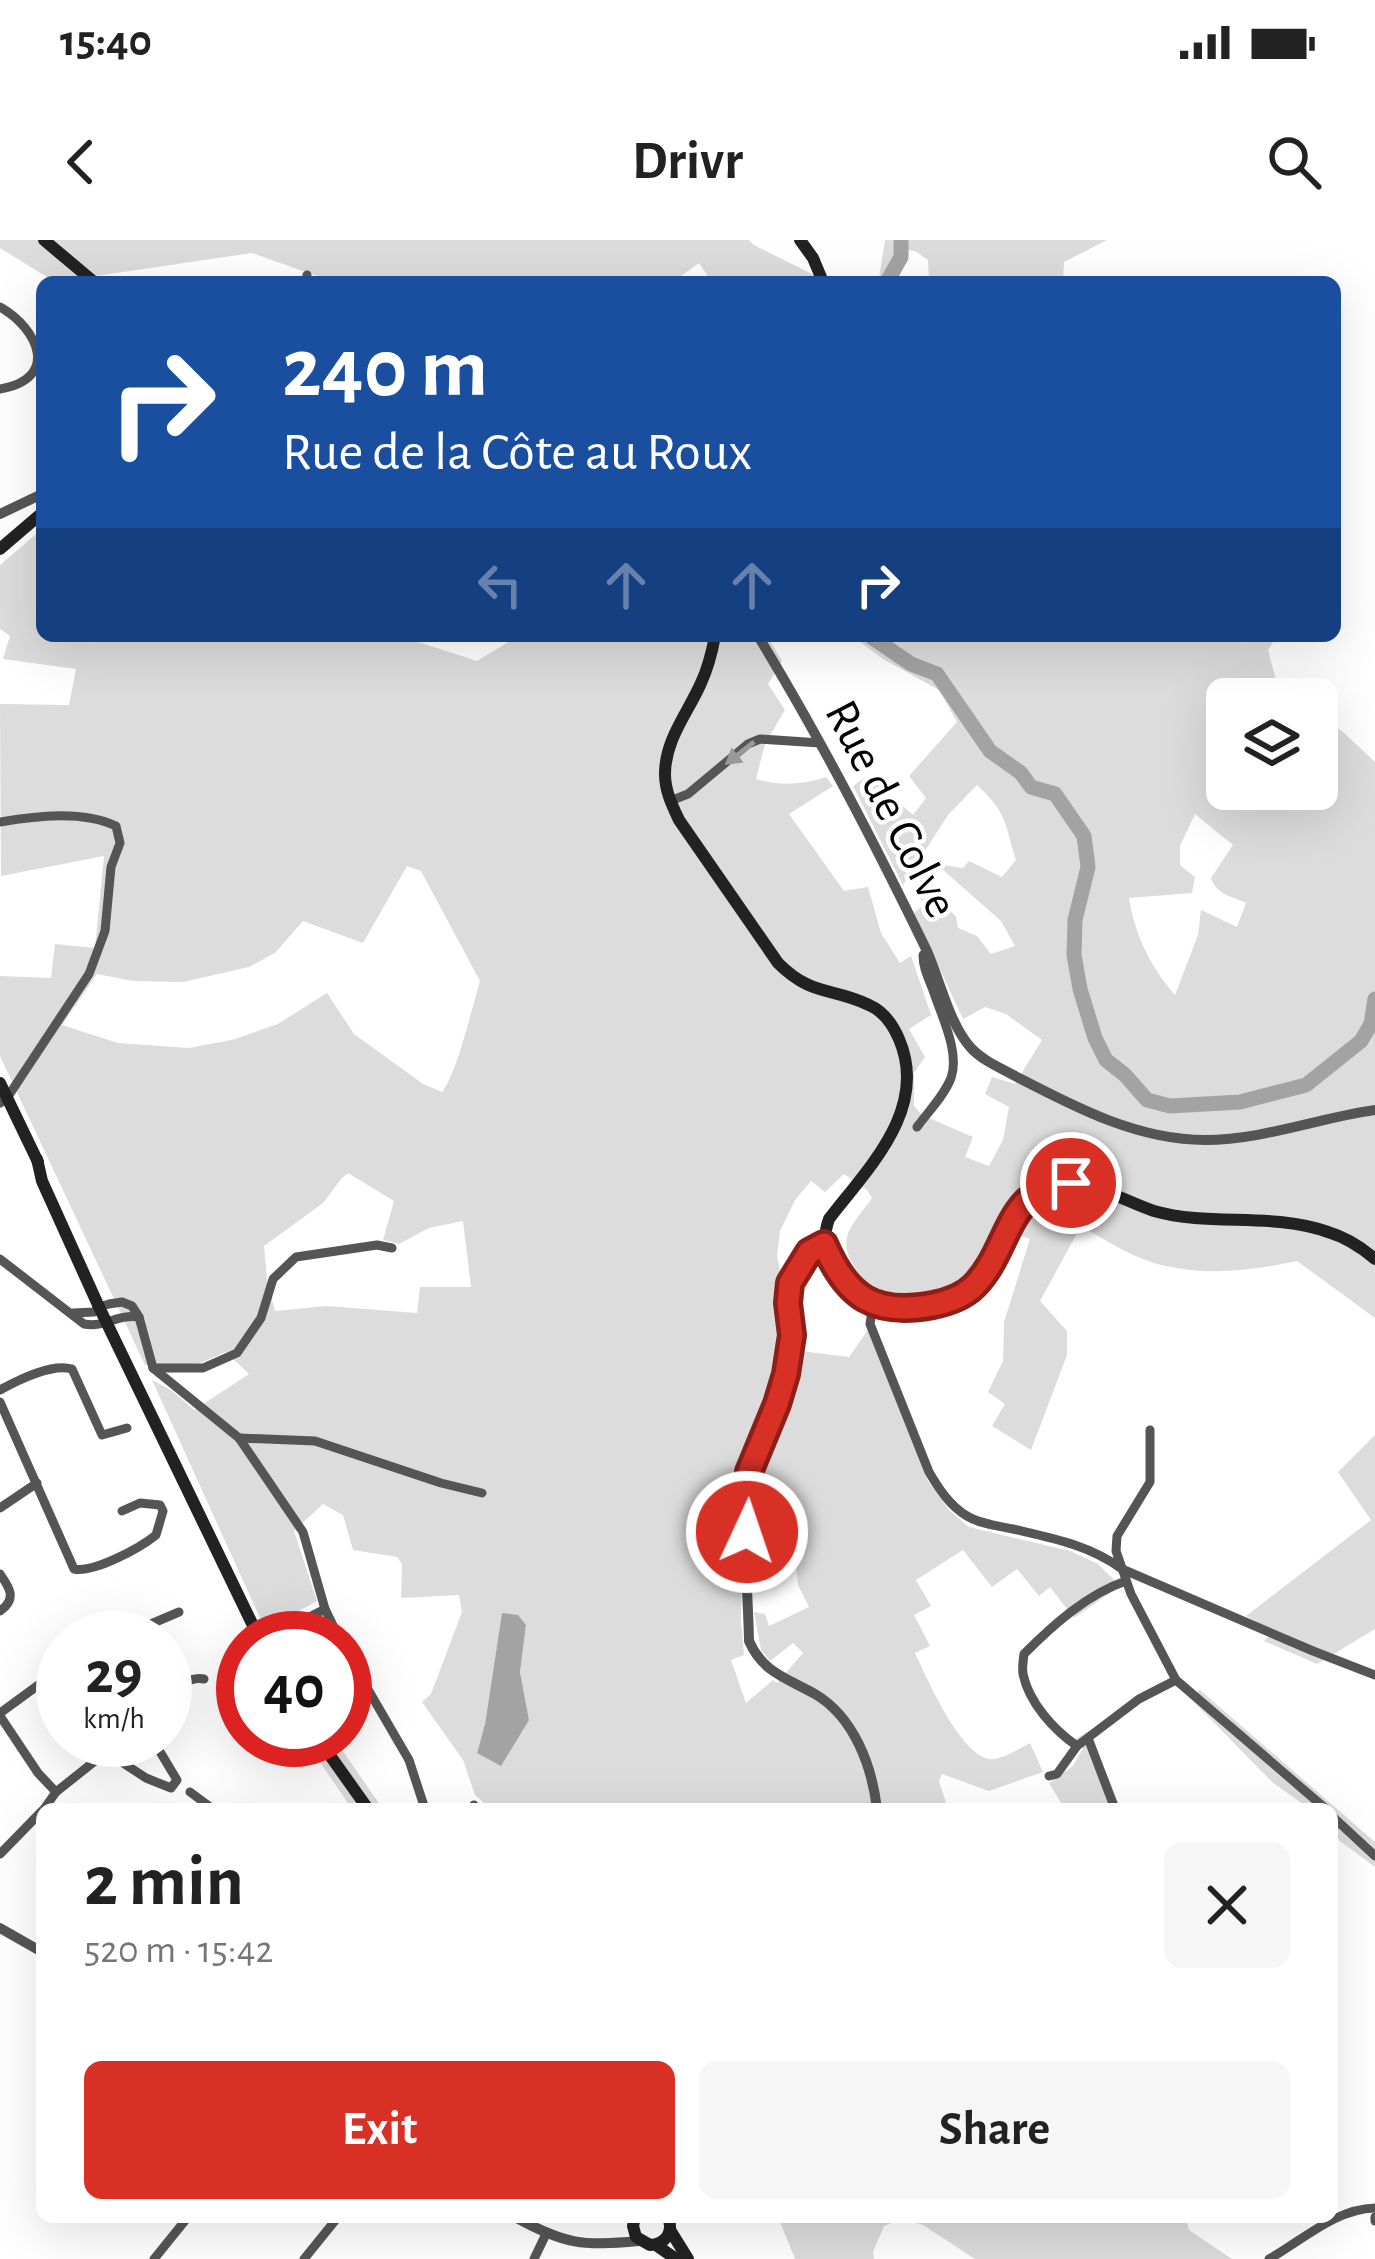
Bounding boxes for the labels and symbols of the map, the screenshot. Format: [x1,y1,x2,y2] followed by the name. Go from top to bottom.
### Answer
[815,693,965,925] street label: Rue de Colve
[725,740,756,765] one-way arrow
[1020,1132,1122,1234] pin
[684,1469,810,1595] position arrow
[216,1611,372,1767] speed limit sign: 40

